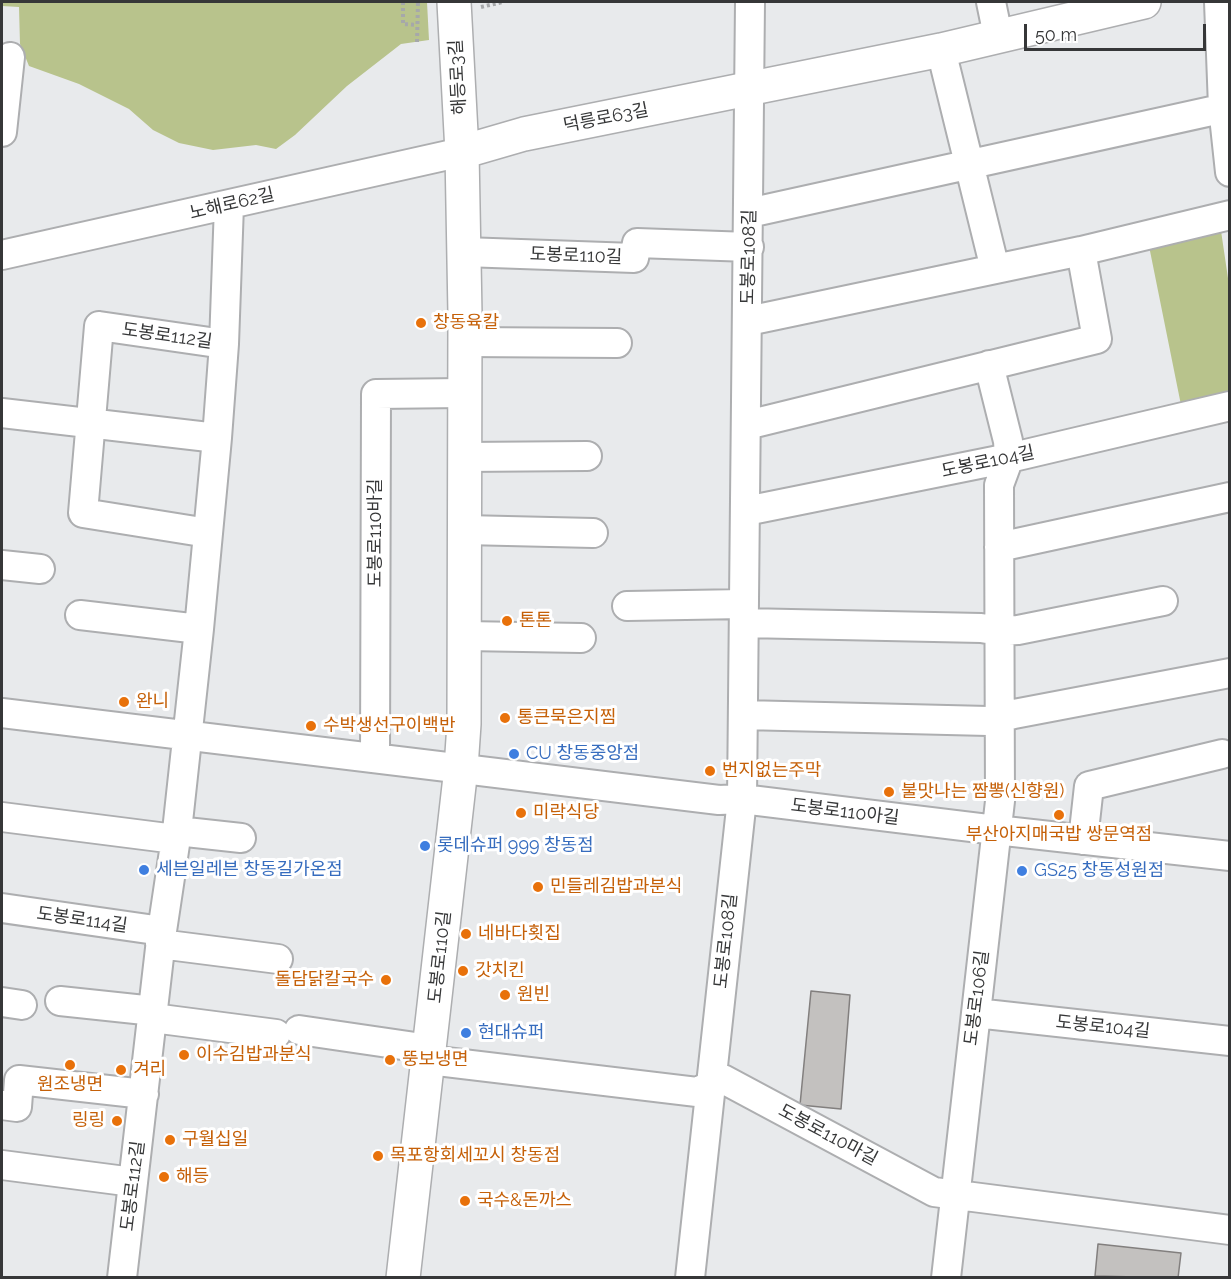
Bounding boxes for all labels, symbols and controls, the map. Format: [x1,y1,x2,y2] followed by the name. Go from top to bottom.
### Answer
[1027,12,1208,50] scale bar
[1035,24,1077,45] text: 50 m
[445,39,471,115] street label: 해등로3길
[561,99,651,137] street label: 덕릉로63길
[187,184,277,224] street label: 노해로62길
[737,209,761,305] street label: 도봉로108길
[529,244,623,268] street label: 도봉로110길
[433,312,499,334] place label: 창동육칼
[414,316,428,330] marker: 창동육칼
[120,319,214,353] street label: 도봉로112길
[939,442,1037,482] street label: 도봉로104길
[365,478,387,588] street label: 도봉로110바길
[519,610,552,632] place label: 톤톤
[500,614,514,628] marker: 톤톤
[136,691,169,713] place label: 완니
[117,695,131,709] marker: 완니
[517,707,616,729] place label: 통큰묵은지찜
[498,711,512,725] marker: 통큰묵은지찜
[323,715,455,737] place label: 수박생선구이백반
[304,719,318,733] marker: 수박생선구이백반
[526,743,639,765] place label: CU 창동중앙점
[507,747,521,761] marker: CU 창동중앙점
[722,760,821,782] place label: 번지없는주막
[703,764,717,778] marker: 번지없는주막
[901,781,1064,803] place label: 불맛나는 짬뽕(신향원)
[882,785,896,799] marker: 불맛나는 짬뽕(신향원)
[789,795,901,829] street label: 도봉로110아길
[533,802,599,824] place label: 미락식당
[514,806,528,820] marker: 미락식당
[1052,808,1066,822] marker: 부산아지매국밥 쌍문역점
[966,824,1152,846] place label: 부산아지매국밥 쌍문역점
[437,835,594,857] place label: 롯데슈퍼 999 창동점
[418,839,432,853] marker: 롯데슈퍼 999 창동점
[156,859,343,881] place label: 세븐일레븐 창동길가온점
[1034,860,1164,882] place label: GS25 창동성원점
[137,863,151,877] marker: 세븐일레븐 창동길가온점
[1015,864,1029,878] marker: GS25 창동성원점
[550,876,682,898] place label: 민들레김밥과분식
[531,880,545,894] marker: 민들레김밥과분식
[710,892,742,990] street label: 도봉로108길
[35,903,129,937] street label: 도봉로114길
[424,910,456,1004] street label: 도봉로110길
[478,923,561,945] place label: 네바다횟집
[459,927,473,941] marker: 네바다횟집
[960,949,994,1047] street label: 도봉로106길
[475,960,525,982] place label: 갓치킨
[456,964,470,978] marker: 갓치킨
[275,969,374,991] place label: 돌담닭칼국수
[379,973,393,987] marker: 돌담닭칼국수
[517,984,550,1006] place label: 원빈
[498,988,512,1002] marker: 원빈
[1055,1011,1151,1043] street label: 도봉로104길
[478,1022,544,1044] place label: 현대슈퍼
[459,1026,473,1040] marker: 현대슈퍼
[196,1044,312,1066] place label: 이수김밥과분식
[177,1048,191,1062] marker: 이수김밥과분식
[402,1049,468,1071] place label: 뚱보냉면
[383,1053,397,1067] marker: 뚱보냉면
[63,1058,77,1072] marker: 원조냉면
[133,1059,166,1081] place label: 겨리
[114,1063,128,1077] marker: 겨리
[37,1074,103,1096] place label: 원조냉면
[775,1100,881,1170] street label: 도봉로110마길
[72,1110,105,1132] place label: 링링
[110,1114,124,1128] marker: 링링
[182,1129,248,1151] place label: 구월십일
[163,1133,177,1147] marker: 구월십일
[117,1140,149,1232] street label: 도봉로112길
[390,1145,560,1167] place label: 목포항회세꼬시 창동점
[371,1149,385,1163] marker: 목포항회세꼬시 창동점
[176,1166,209,1188] place label: 해등
[157,1170,171,1184] marker: 해등
[477,1190,572,1212] place label: 국수&돈까스
[458,1194,472,1208] marker: 국수&돈까스

